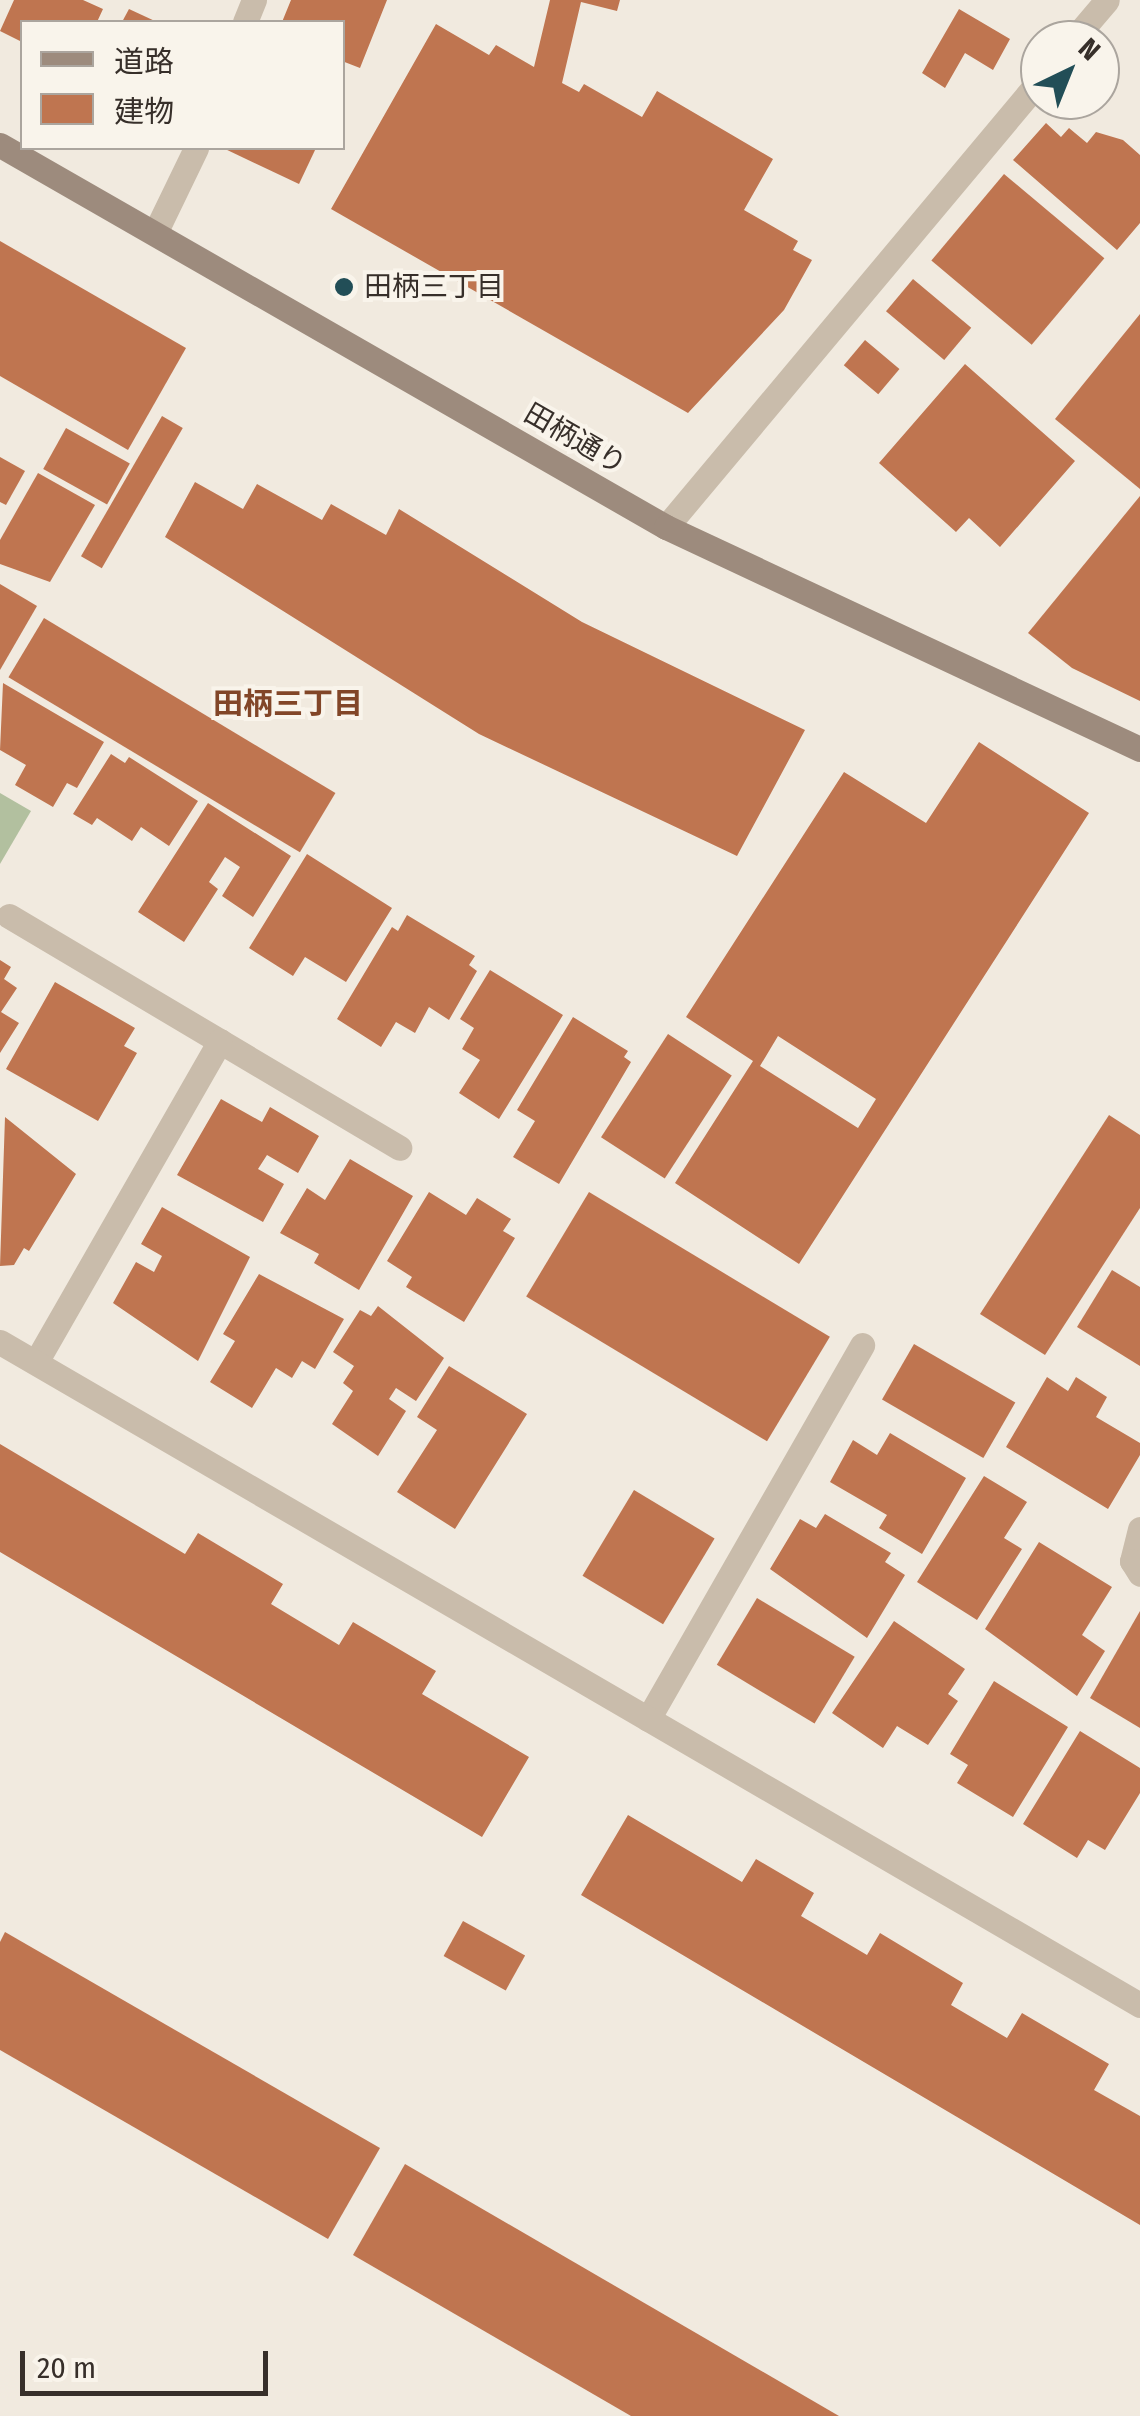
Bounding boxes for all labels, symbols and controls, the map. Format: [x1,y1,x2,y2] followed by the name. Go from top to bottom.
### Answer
[20,20,345,150] legend
[1020,20,1120,120] north arrow
[1072,31,1107,67] text: N
[114,44,174,80] text: 道路
[114,94,174,130] text: 建物
[364,270,504,304] place label: 田柄三丁目
[333,276,355,298] marker: 田柄三丁目
[518,396,632,482] street label: 田柄通り
[213,686,363,722] district label: 田柄三丁目
[25,2331,272,2393] scale bar
[37,2350,96,2386] text: 20 m

